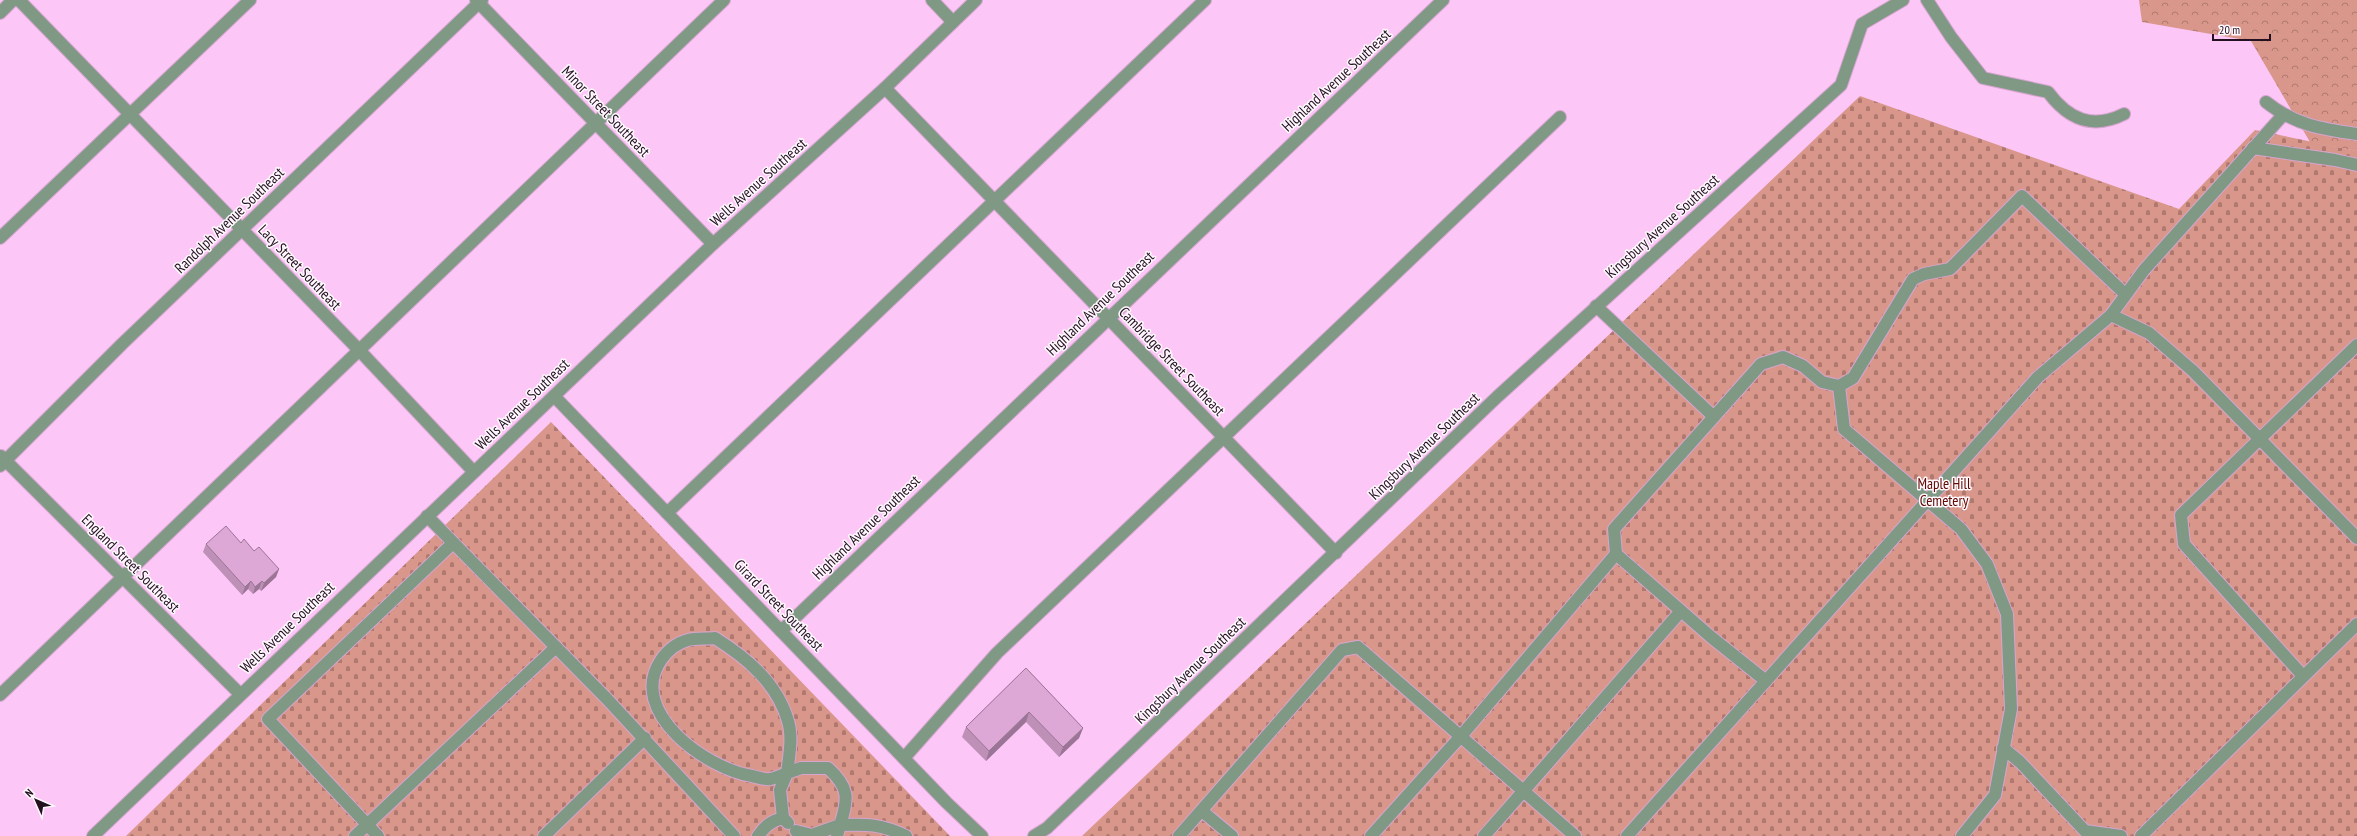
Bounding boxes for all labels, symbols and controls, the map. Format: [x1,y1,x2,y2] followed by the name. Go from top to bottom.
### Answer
[2213,16,2270,42] scale bar
[2219,22,2240,37] text: 20 m
[1277,25,1395,135] street label: Highland Avenue Southeast
[558,62,654,160] street label: Minor Street Southeast
[706,134,810,230] street label: Wells Avenue Southeast
[170,163,288,277] street label: Randolph Avenue Southeast
[1601,170,1723,282] street label: Kingsbury Avenue Southeast
[254,220,346,314] street label: Lacy Street Southeast
[1042,247,1158,359] street label: Highland Avenue Southeast
[1115,302,1229,420] street label: Cambridge Street Southeast
[471,354,573,454] street label: Wells Avenue Southeast
[1365,388,1483,504] street label: Kingsbury Avenue Southeast
[808,471,924,583] street label: Highland Avenue Southeast
[1917,474,1971,510] park label: Maple Hill Cemetery
[78,510,184,616] street label: England Street Southeast
[730,555,828,655] street label: Girard Street Southeast
[236,577,338,677] street label: Wells Avenue Southeast
[1131,612,1249,728] street label: Kingsbury Avenue Southeast
[16,780,56,820] north arrow
[22,786,36,800] text: N

